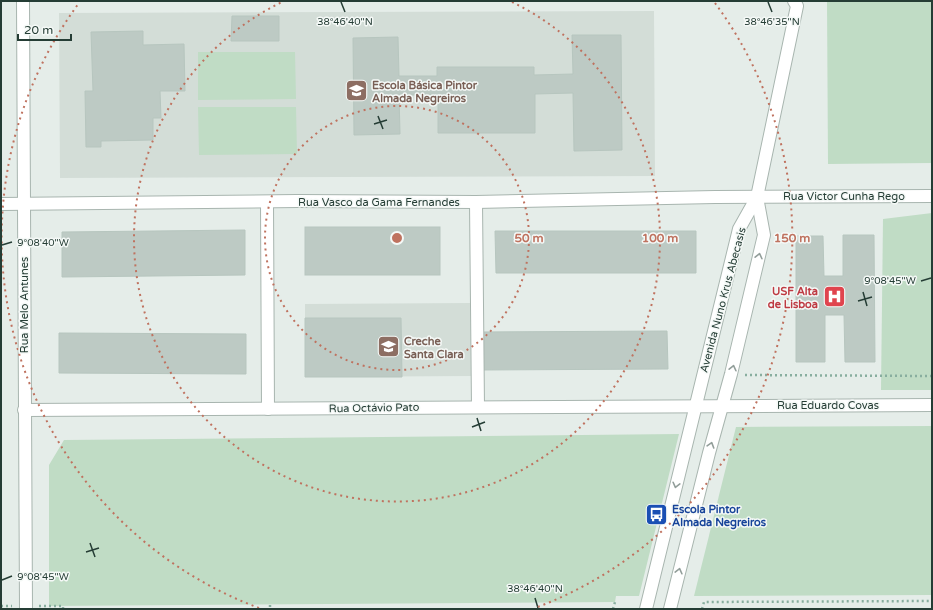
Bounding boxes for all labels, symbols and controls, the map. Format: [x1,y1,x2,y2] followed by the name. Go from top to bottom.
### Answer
[18,16,71,42] scale bar
[317,16,373,28] text: 38°46'40"N
[744,16,800,28] text: 38°46'35"N
[24,23,53,37] text: 20 m
[344,78,370,104] school or university icon: Escola Básica Pintor Almada Negreiros
[372,79,478,106] place label: Escola Básica Pintor Almada Negreiros
[783,190,905,203] street label: Rua Victor Cunha Rego
[298,196,460,209] street label: Rua Vasco da Gama Fernandes
[697,226,749,374] street label: Avenida Nuno Krus Abecasis
[390,231,404,245] centre of rings
[514,231,544,245] text: 50 m
[642,231,678,245] text: 100 m
[774,231,810,245] text: 150 m
[17,237,69,249] text: 9°08'40"W
[754,252,763,259] one-way arrow
[18,257,31,353] street label: Rua Melo Antunes
[864,275,916,287] text: 9°08'45"W
[821,284,847,310] hospital icon: USF Alta de Lisboa
[768,285,818,311] place label: USF Alta de Lisboa
[375,334,401,360] school or university icon: Creche Santa Clara
[404,335,464,361] place label: Creche Santa Clara
[728,365,736,371] one-way arrow
[777,399,879,412] street label: Rua Eduardo Covas
[329,401,420,415] street label: Rua Octávio Pato
[706,442,715,449] one-way arrow
[673,482,681,488] one-way arrow
[643,502,669,528] bus stop icon: Escola Pintor Almada Negreiros
[672,503,767,530] place label: Escola Pintor Almada Negreiros
[675,568,683,574] one-way arrow
[17,571,69,583] text: 9°08'45"W
[507,583,563,595] text: 38°46'40"N

